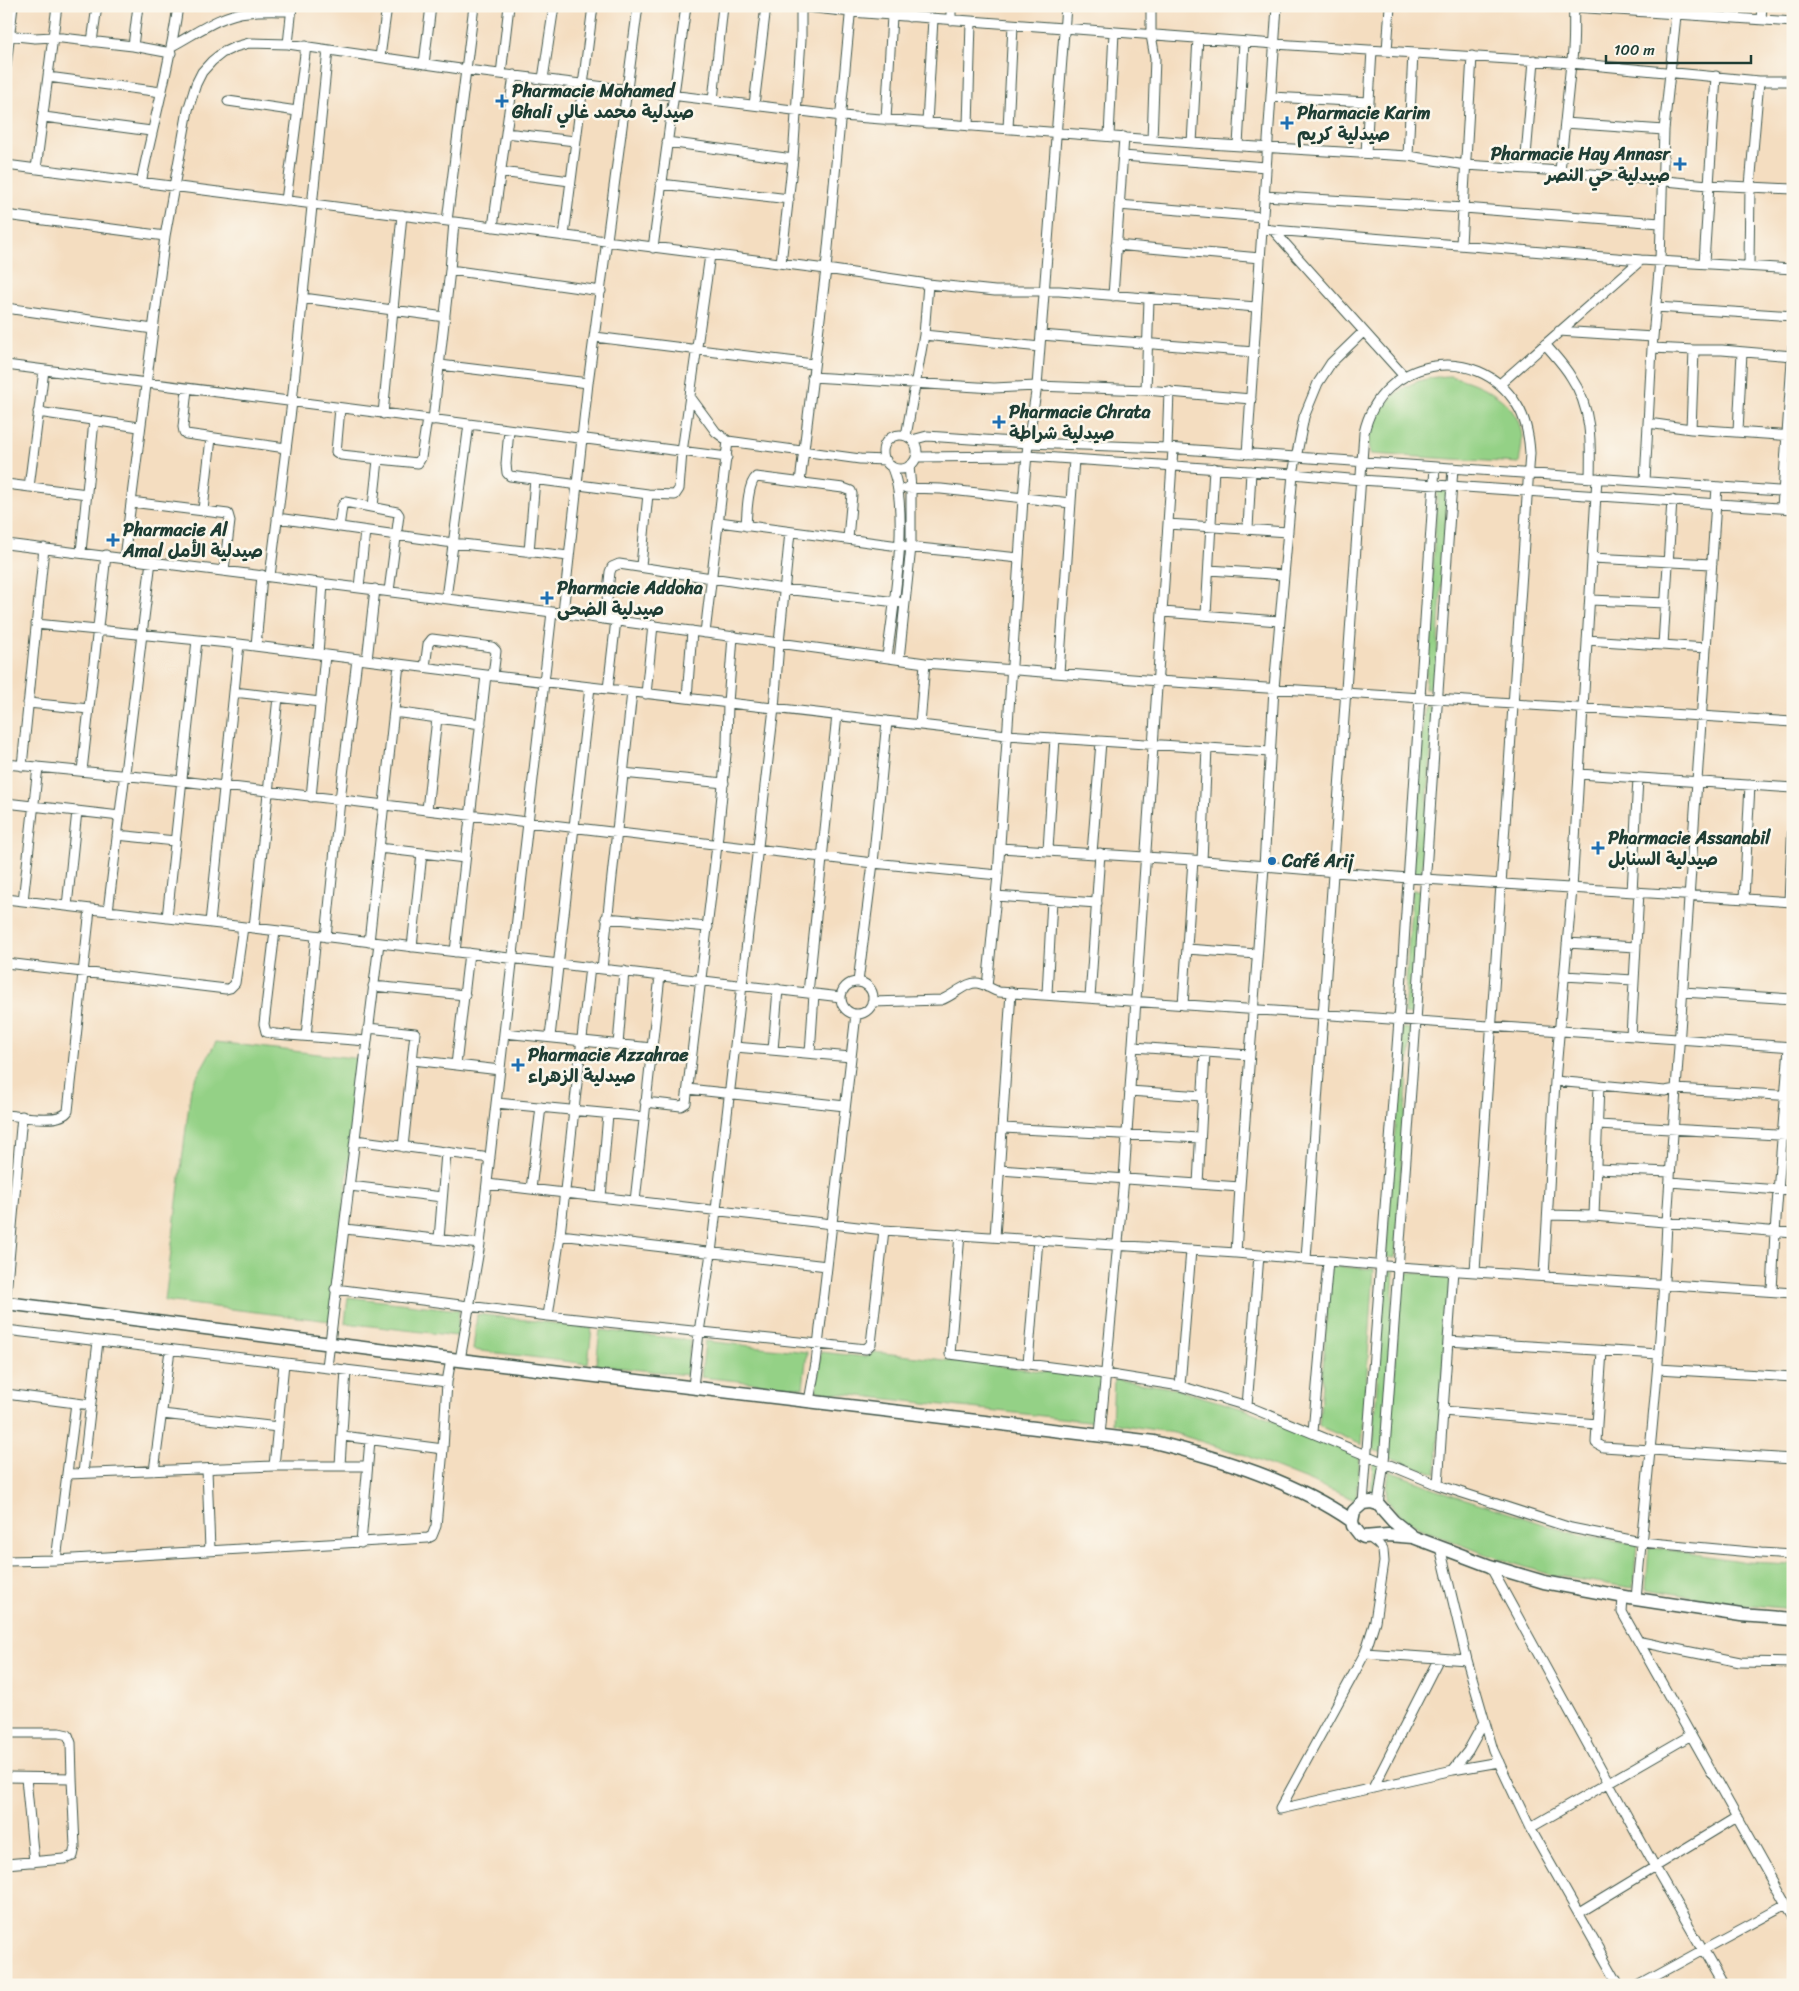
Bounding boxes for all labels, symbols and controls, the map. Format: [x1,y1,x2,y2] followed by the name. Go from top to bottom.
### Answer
[1606,32,1752,64] scale bar
[1614,37,1655,63] text: 100 m
[511,75,694,128] place label: Pharmacie Mohamed Ghali صيدلية محمد غالي
[496,95,508,107] marker: Pharmacie Mohamed Ghali صيدلية محمد غالي
[1297,97,1431,150] place label: Pharmacie Karim صيدلية كريم
[1281,117,1293,129] marker: Pharmacie Karim صيدلية كريم
[1491,138,1672,191] place label: Pharmacie Hay Annasr صيدلية حي النصر
[1674,158,1686,170] marker: Pharmacie Hay Annasr صيدلية حي النصر
[1009,396,1151,449] place label: Pharmacie Chrata صيدلية شراطة
[993,416,1005,428] marker: Pharmacie Chrata صيدلية شراطة
[122,514,263,567] place label: Pharmacie Al Amal صيدلية الأمل
[107,534,119,546] marker: Pharmacie Al Amal صيدلية الأمل
[557,572,704,625] place label: Pharmacie Addoha صيدلية الضحى
[541,592,553,604] marker: Pharmacie Addoha صيدلية الضحى
[1608,822,1771,875] place label: Pharmacie Assanabil صيدلية السنابل
[1592,842,1604,854] marker: Pharmacie Assanabil صيدلية السنابل
[1281,845,1355,877] place label: Café Arij
[1266,855,1278,867] marker: Café Arij
[528,1039,689,1092] place label: Pharmacie Azzahrae صيدلية الزهراء
[512,1059,524,1071] marker: Pharmacie Azzahrae صيدلية الزهراء

